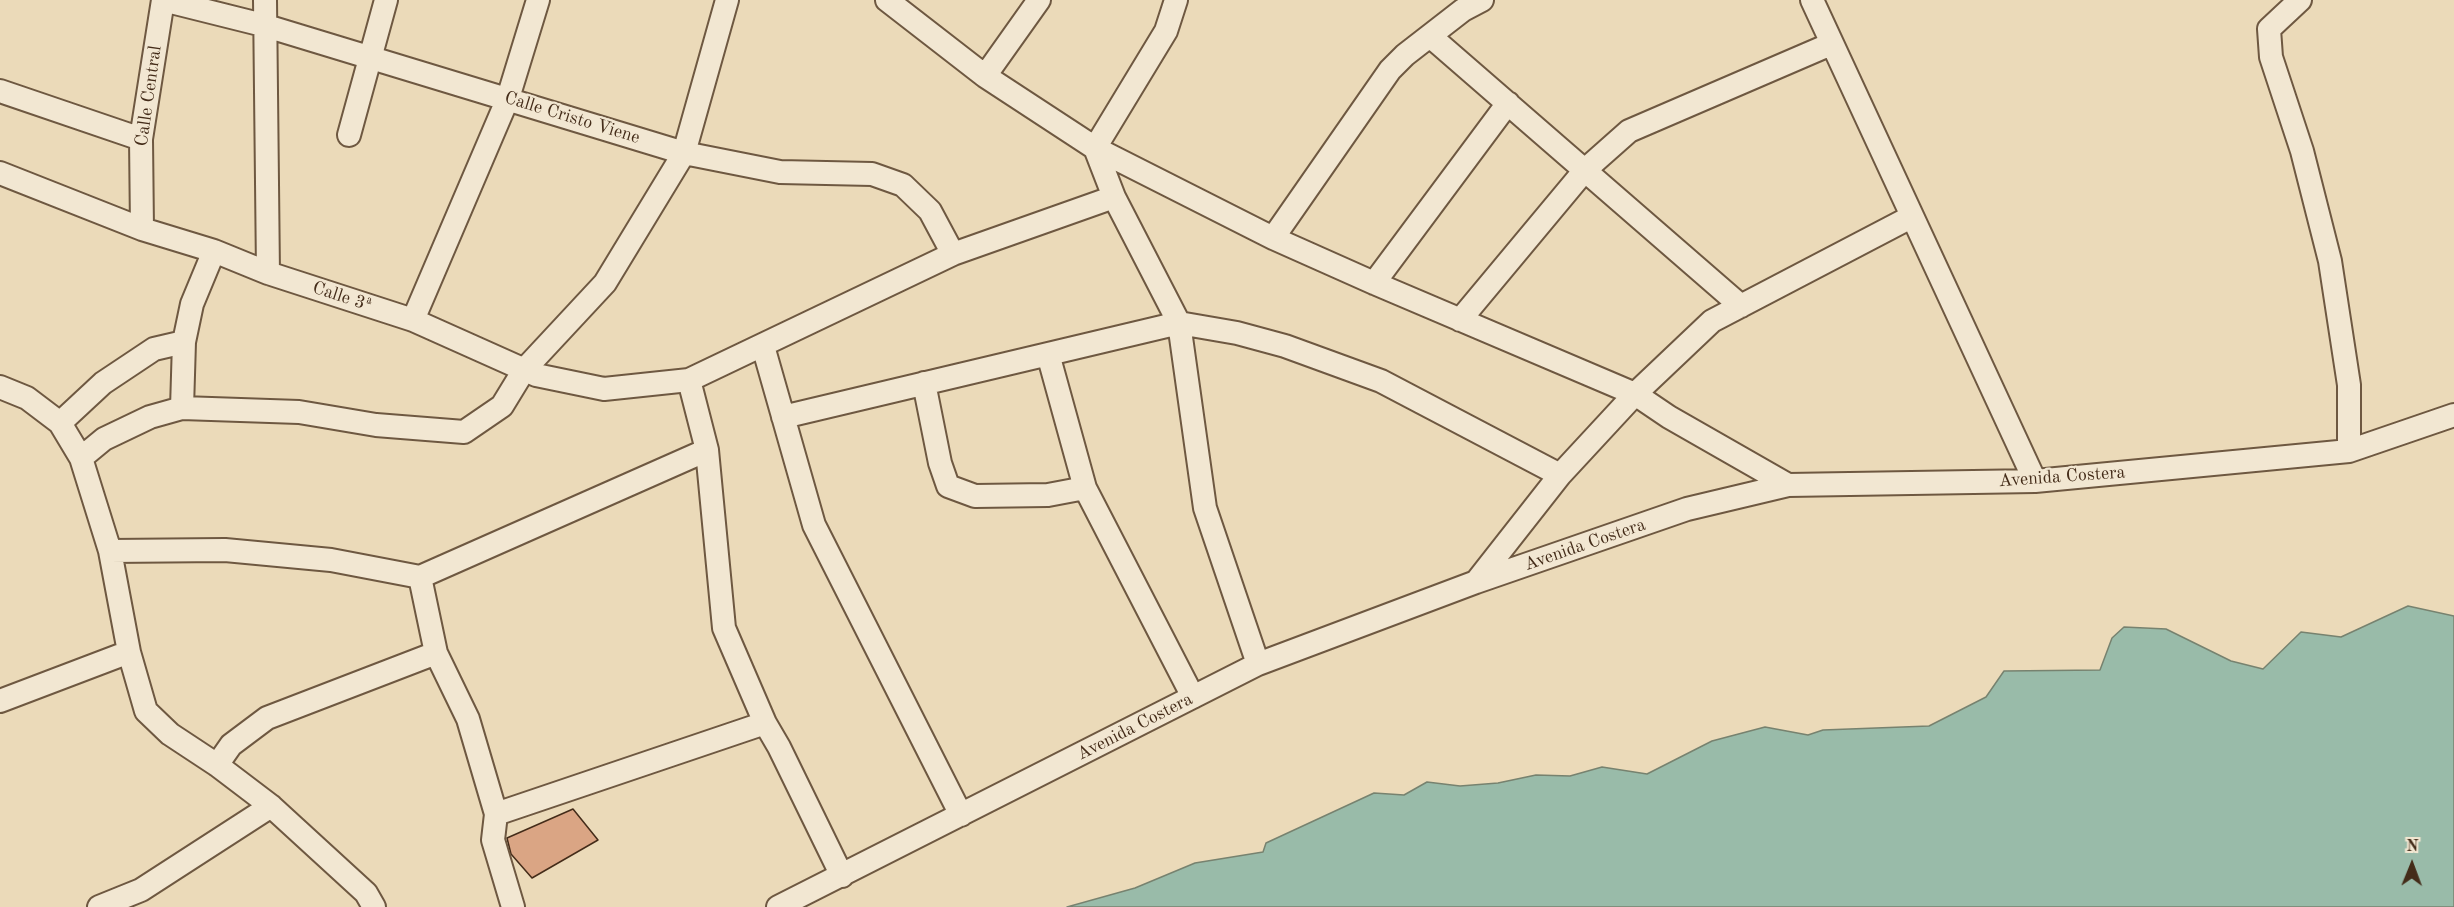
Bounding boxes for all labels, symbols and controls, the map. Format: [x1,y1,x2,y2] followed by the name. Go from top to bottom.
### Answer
[131,44,167,148] street label: Calle Central
[502,87,642,149] street label: Calle Cristo Viene
[310,277,374,317] street label: Calle 3ª
[1998,462,2126,492] street label: Avenida Costera
[1521,514,1649,576] street label: Avenida Costera
[1073,689,1197,765] street label: Avenida Costera
[2382,835,2442,895] north arrow
[2406,839,2419,855] text: N

